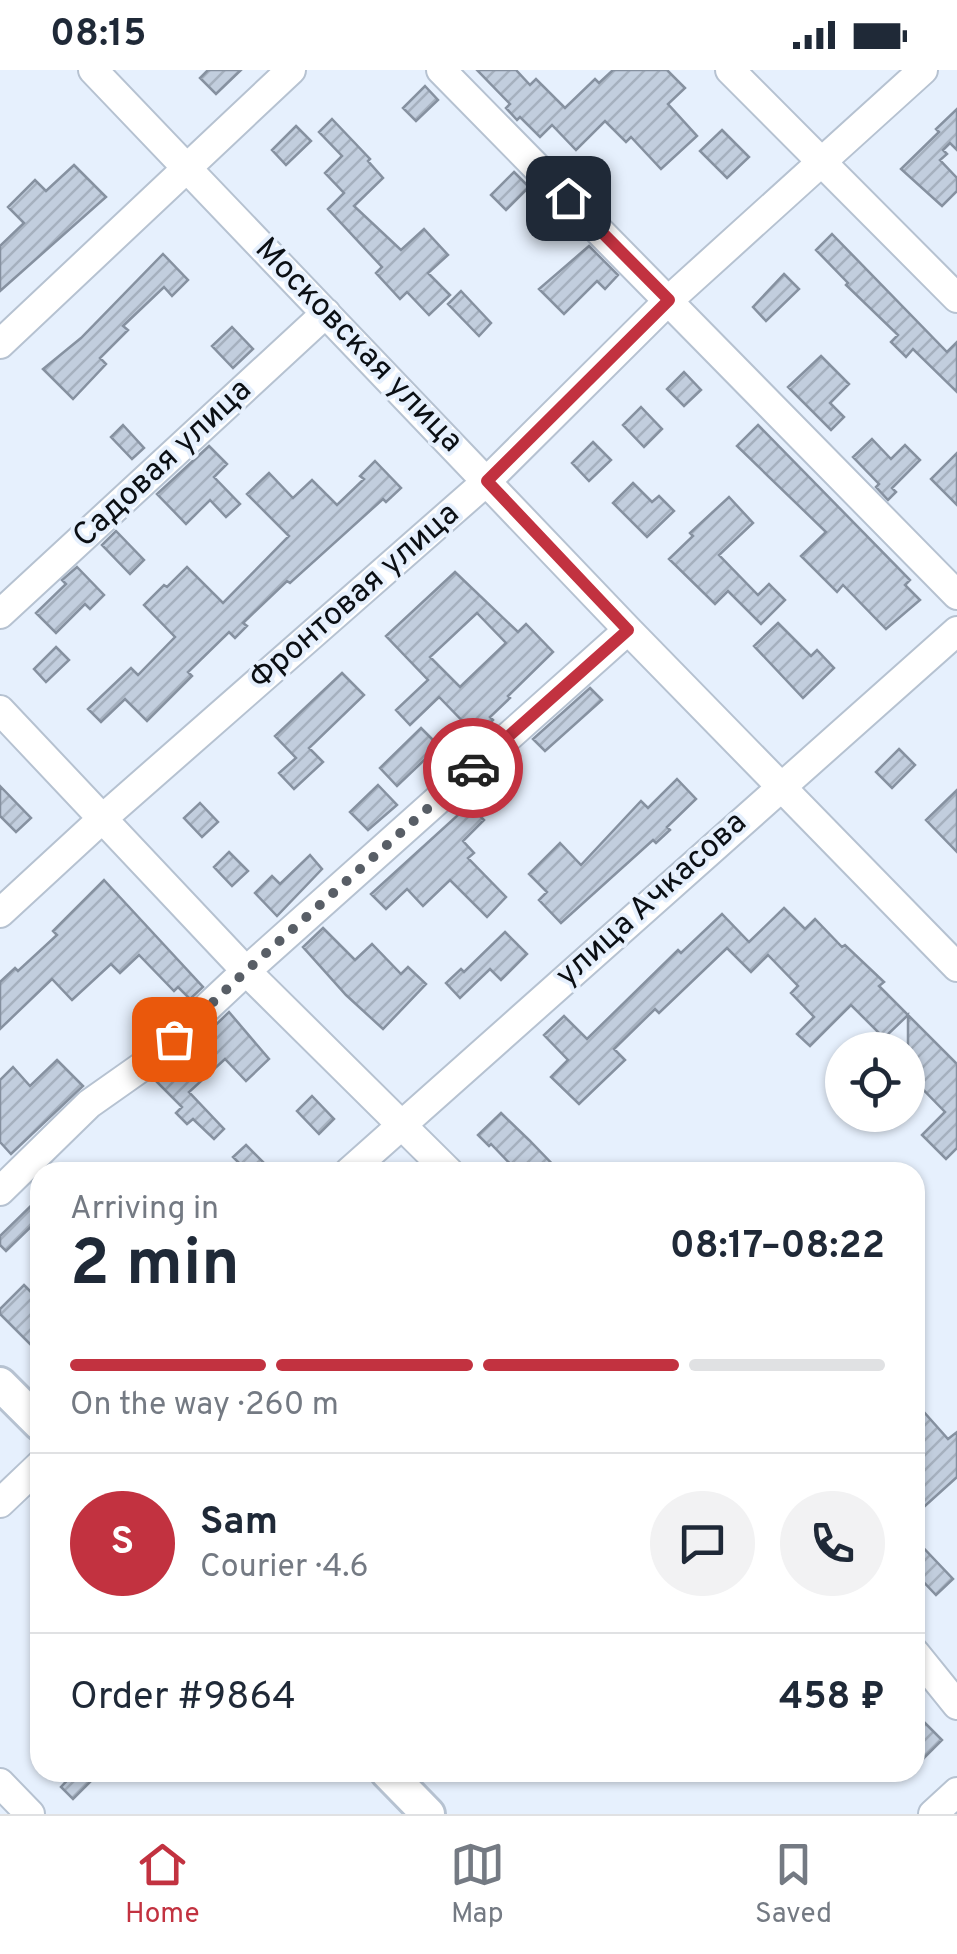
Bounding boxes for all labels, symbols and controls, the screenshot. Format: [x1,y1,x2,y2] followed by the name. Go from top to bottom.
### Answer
[50,11,147,60] text: 08:15
[526,156,611,241] pin
[541,171,596,226] icon: home
[245,230,471,462] street label: Московская улица
[65,371,261,557] street label: Садовая улица
[242,495,468,699] street label: Фронтовая улица
[423,718,523,818] courier
[446,741,501,796] icon: car
[548,804,756,996] street label: улица Ачкасова
[132,997,217,1082] pin
[147,1012,202,1067] icon: bag
[825,1032,925,1132] map controls
[825,1032,925,1132] button: locate
[70,1190,219,1230] text: Arriving in
[670,1223,885,1272] text: 08:17–08:22
[70,1226,240,1308] text: 2 min
[70,1386,339,1426] text: On the way · 260 m
[650,1491,755,1596] button: chat
[780,1491,885,1596] button: phone
[200,1499,278,1548] text: Sam
[111,1519,134,1568] text: S
[200,1548,369,1588] text: Courier · 4.6
[70,1674,296,1723] text: Order #9864
[779,1674,885,1723] text: 458 ₽
[125,1837,199,1933] tab: Home
[450,1837,505,1933] tab: Map
[755,1837,832,1933] tab: Saved

